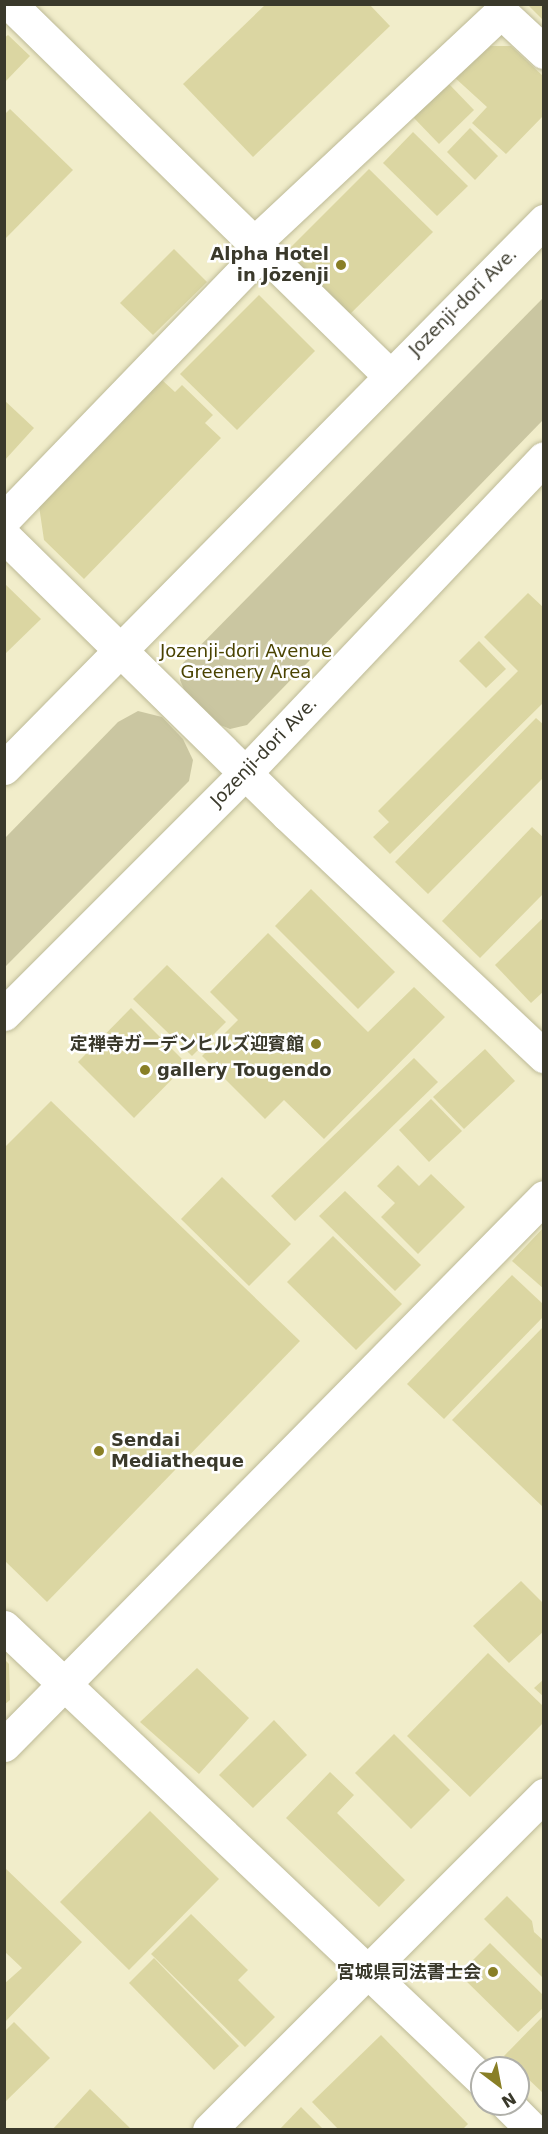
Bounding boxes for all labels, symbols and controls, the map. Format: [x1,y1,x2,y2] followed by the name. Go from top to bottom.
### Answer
[404,243,522,361] street label: Jozenji-dori Ave.
[210,244,329,286] place label: Alpha Hotel in Jōzenji
[334,258,348,272] marker: Alpha Hotel in Jōzenji
[160,641,332,684] park label: Jozenji-dori Avenue Greenery Area
[206,693,322,811] street label: Jozenji-dori Ave.
[70,1033,304,1055] place label: 定禅寺ガーデンヒルズ迎賓館
[309,1037,323,1051] marker: 定禅寺ガーデンヒルズ迎賓館
[157,1059,332,1081] place label: gallery Tougendo
[138,1063,152,1077] marker: gallery Tougendo
[111,1430,244,1472] place label: Sendai Mediatheque
[92,1444,106,1458] marker: Sendai Mediatheque
[337,1961,481,1983] place label: 宮城県司法書士会
[486,1965,500,1979] marker: 宮城県司法書士会
[470,2056,530,2116] north arrow
[498,2088,519,2112] text: N

